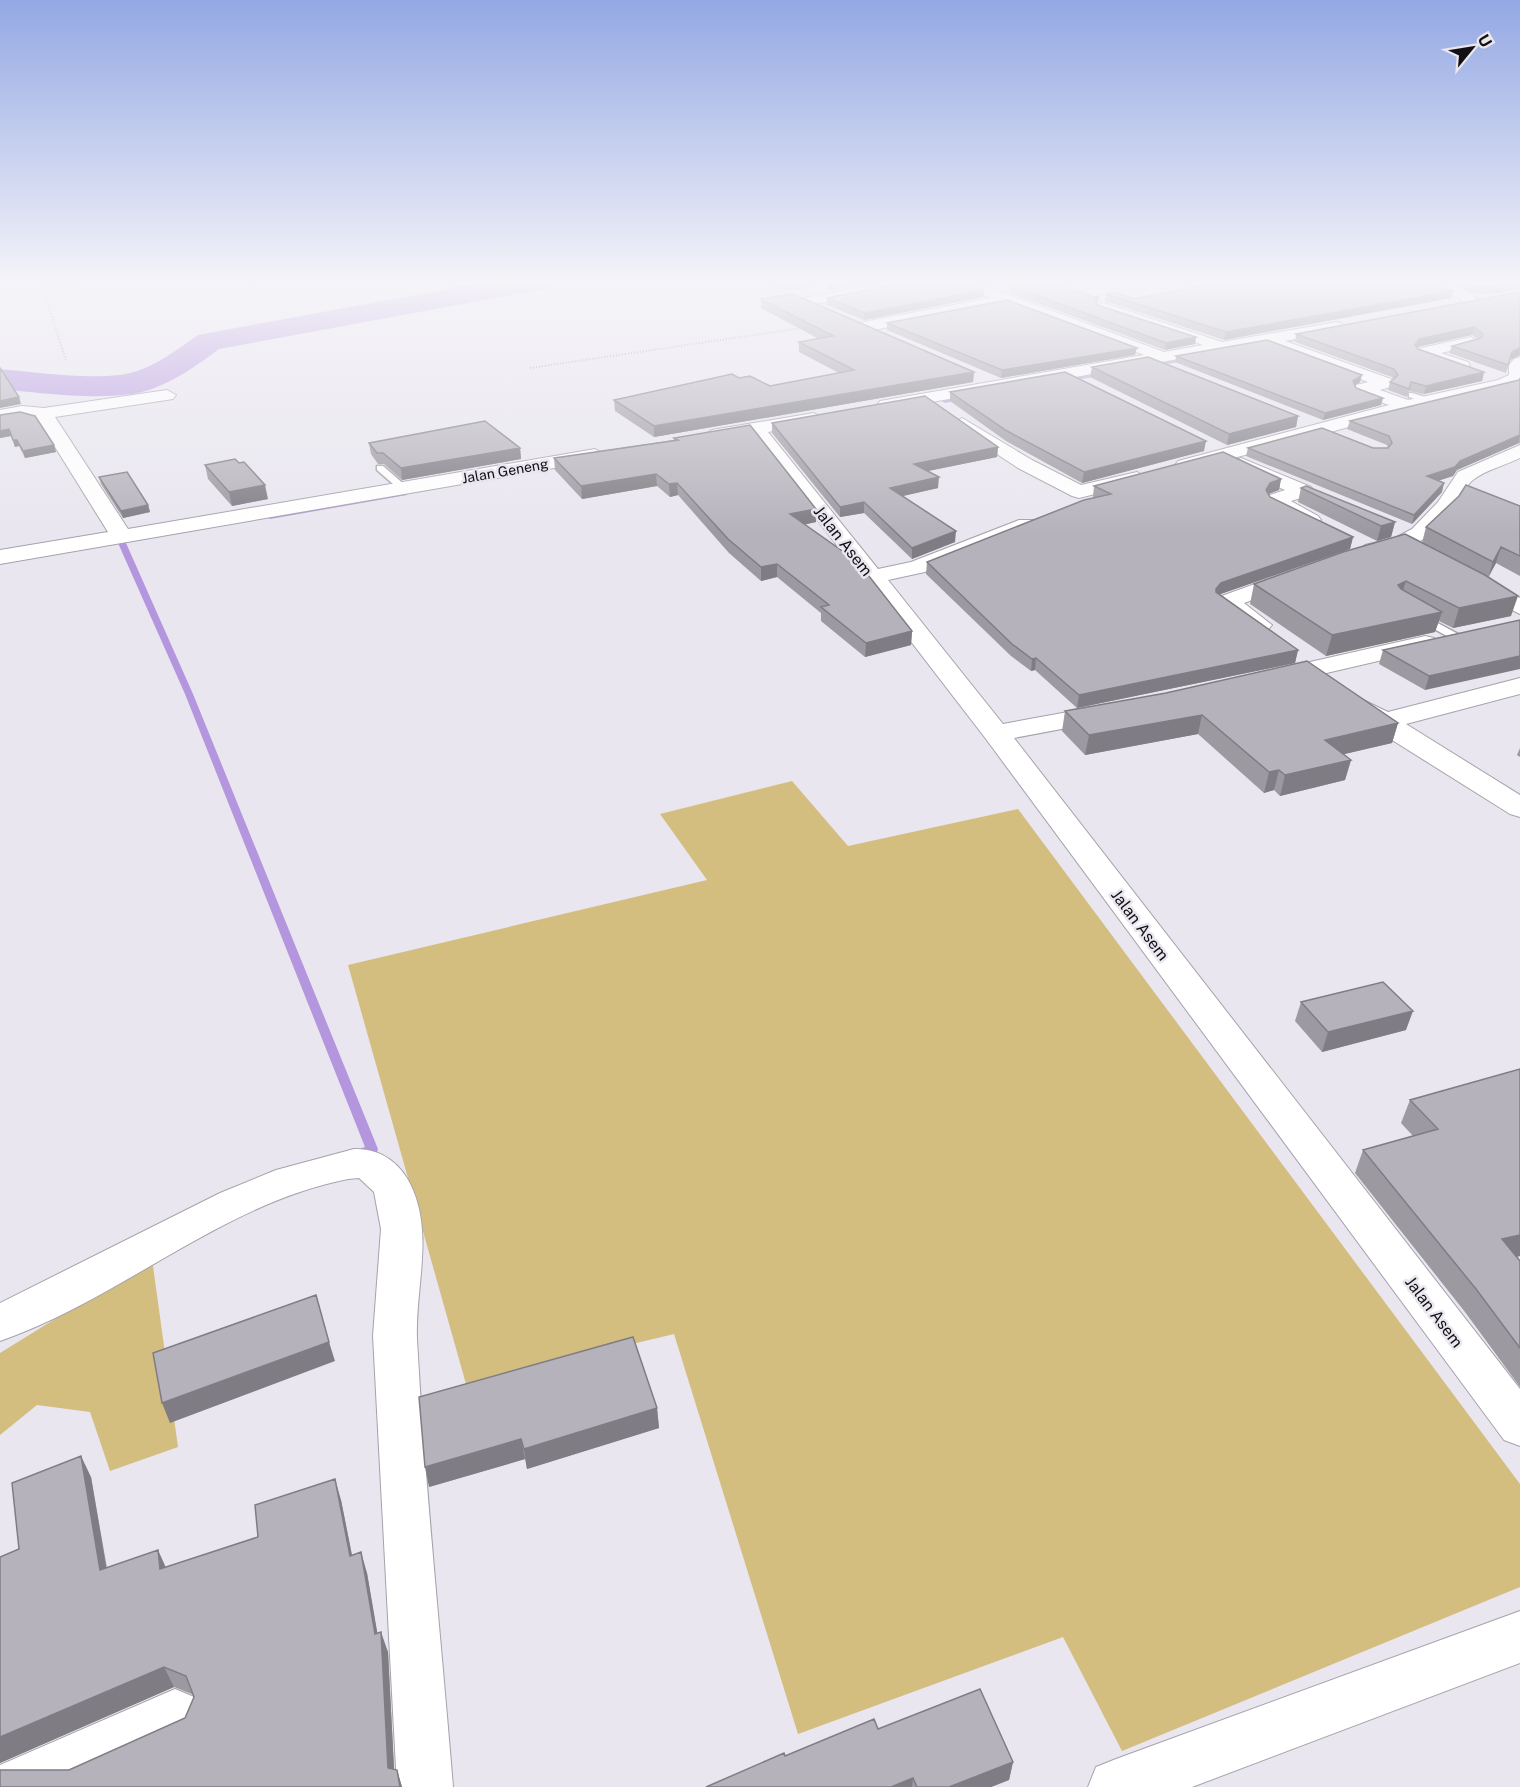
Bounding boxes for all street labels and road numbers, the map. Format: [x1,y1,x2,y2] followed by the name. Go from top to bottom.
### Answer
[460,455,550,486] street label: Jalan Geneng
[810,502,876,580] street label: Jalan Asem
[1107,886,1173,964] street label: Jalan Asem
[1401,1273,1467,1351] street label: Jalan Asem

